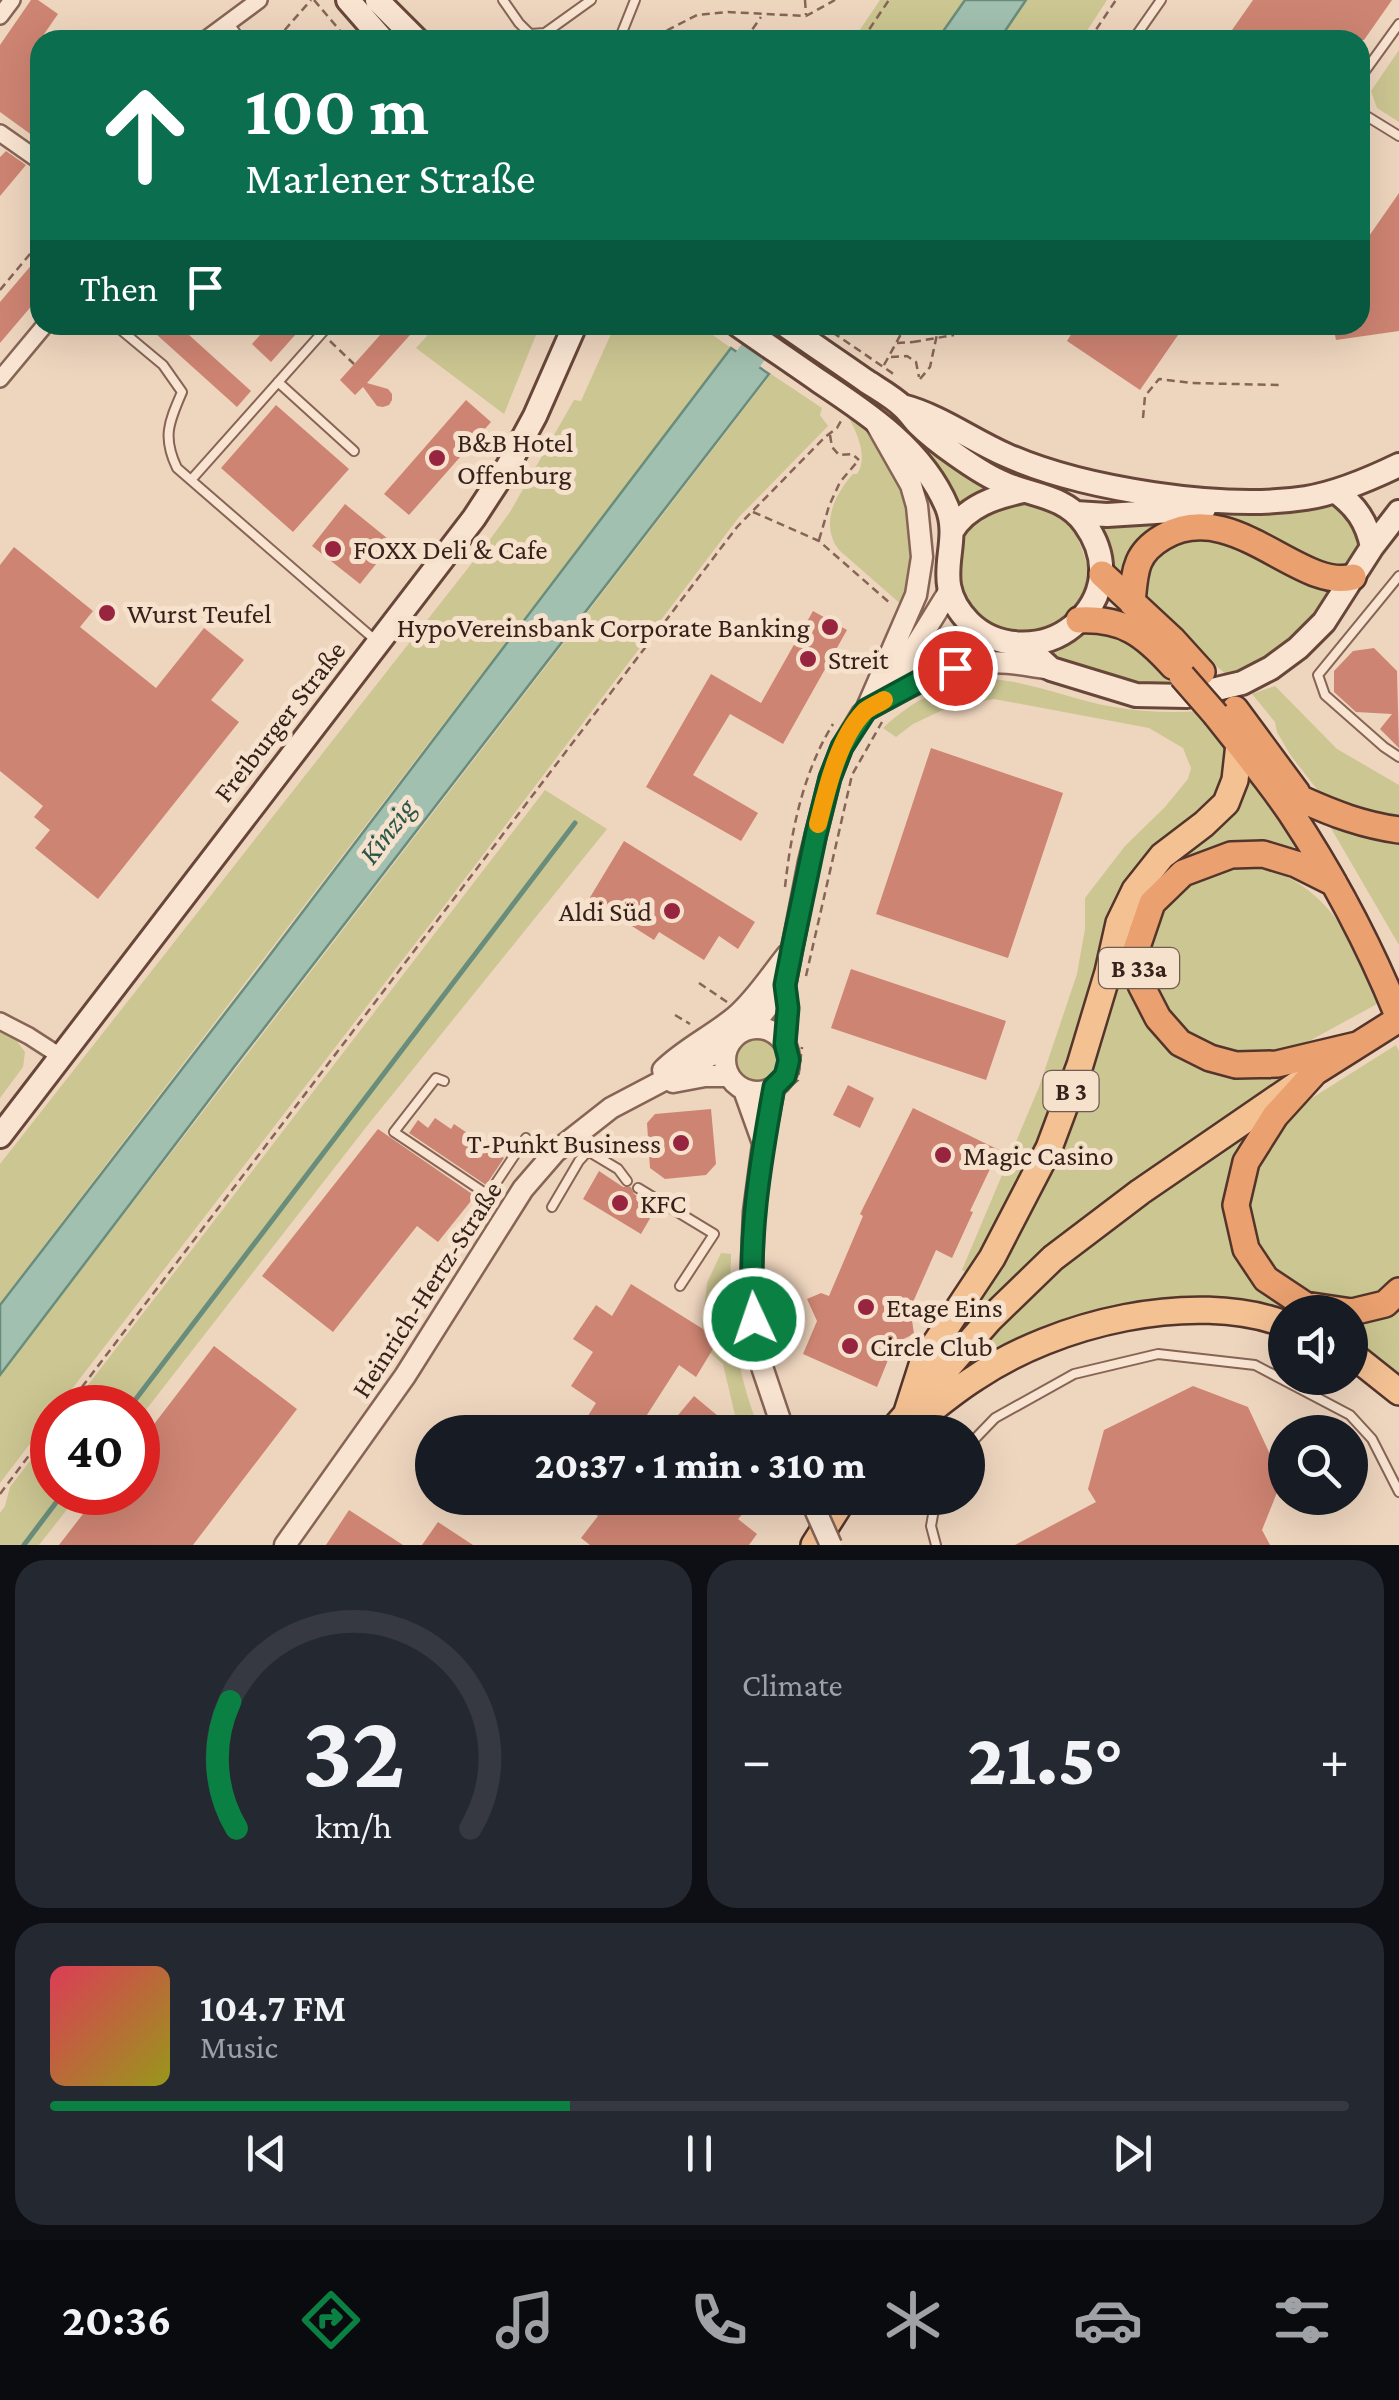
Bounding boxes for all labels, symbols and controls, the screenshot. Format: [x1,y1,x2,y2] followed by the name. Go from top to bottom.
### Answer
[80,70,210,200] icon: ahead
[245,71,429,149] text: 100 m
[245,153,536,203] text: Marlener Straße
[178,260,233,315] icon: arrive
[80,267,158,309] text: Then
[457,427,573,490] place label: B&B Hotel Offenburg
[426,447,448,469] marker: B&B Hotel Offenburg
[353,534,548,565] place label: FOXX Deli & Cafe
[322,538,344,560] marker: FOXX Deli & Cafe
[127,598,271,629] place label: Wurst Teufel
[96,602,118,624] marker: Wurst Teufel
[397,612,810,643] place label: HypoVereinsbank Corporate Banking
[819,616,841,638] marker: HypoVereinsbank Corporate Banking
[913,626,998,711] pin
[207,635,352,808] street label: Freiburger Straße
[928,641,983,696] icon: arrive
[828,644,889,675] place label: Streit
[797,648,819,670] marker: Streit
[351,791,423,870] water label: Kinzig
[559,896,652,927] place label: Aldi Süd
[661,900,683,922] marker: Aldi Süd
[1099,948,1179,988] road number: B 33a
[1044,1071,1098,1111] road number: B 3
[466,1128,661,1159] place label: T-Punkt Business
[670,1132,692,1154] marker: T-Punkt Business
[963,1140,1114,1171] place label: Magic Casino
[932,1144,954,1166] marker: Magic Casino
[345,1175,508,1403] street label: Heinrich-Hertz-Straße
[640,1188,686,1219] place label: KFC
[609,1192,631,1214] marker: KFC
[702,1267,806,1371] position arrow
[886,1292,1003,1323] place label: Etage Eins
[1268,1295,1368,1515] map controls
[1268,1295,1368,1395] button: sound
[855,1296,877,1318] marker: Etage Eins
[870,1331,993,1362] place label: Circle Club
[839,1335,861,1357] marker: Circle Club
[30,1385,160,1515] speed limit sign: 40
[1268,1415,1368,1515] button: search
[535,1444,866,1486] text: 20:37 · 1 min · 310 m
[742,1667,843,1703] text: Climate
[302,1693,405,1808] text: 32
[967,1717,1124,1800] text: 21.5°
[742,1729,771,1790] text: −
[1320,1729,1349,1790] text: +
[315,1806,392,1846] text: km/h
[200,1987,346,2029] text: 104.7 FM
[200,2029,278,2065] text: Music
[239,2126,294,2181] icon: previous
[672,2126,727,2181] icon: pause
[1105,2126,1160,2181] icon: next
[296,2285,366,2355] icon: directions
[490,2285,560,2355] icon: music
[684,2285,754,2355] icon: phone
[878,2285,948,2355] icon: climate
[1073,2285,1143,2355] icon: car
[1267,2285,1337,2355] icon: filters
[62,2295,171,2345] text: 20:36

